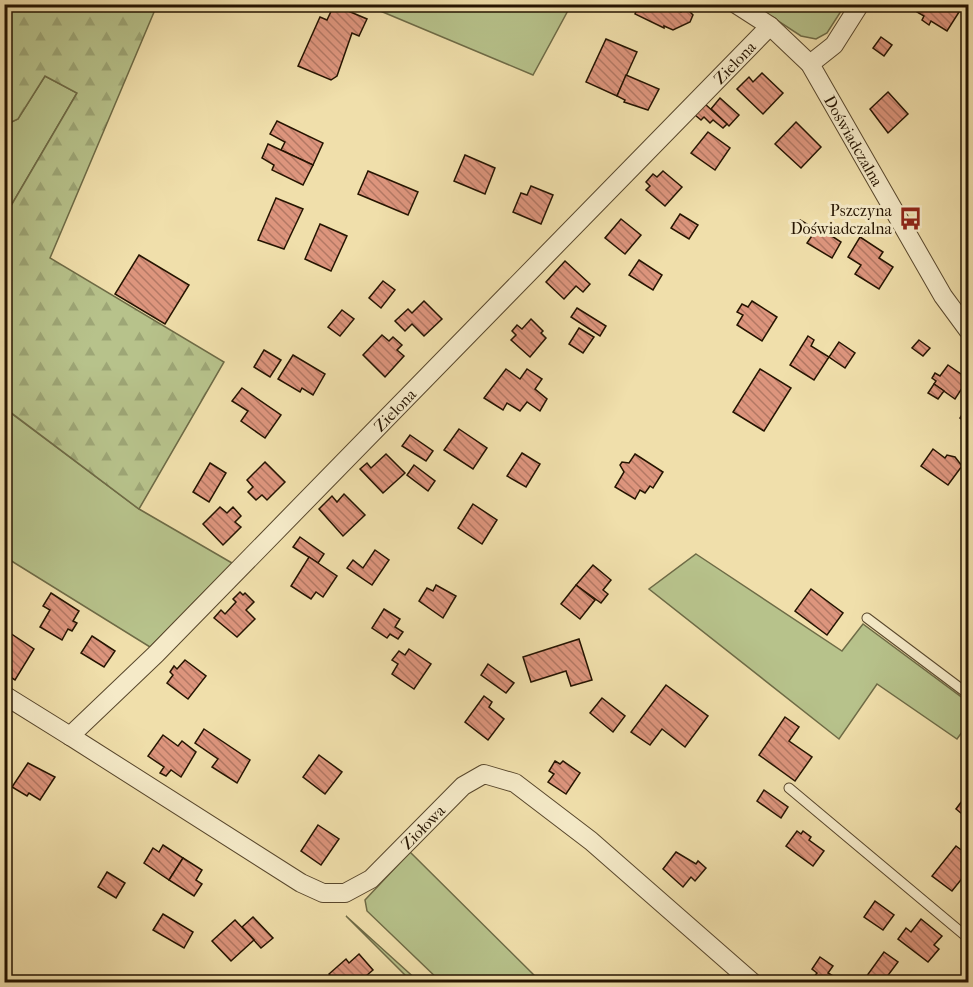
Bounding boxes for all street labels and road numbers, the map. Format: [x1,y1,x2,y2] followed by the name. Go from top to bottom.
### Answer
[710,37,760,88] street label: Zielona
[820,92,887,190] street label: Doświadczalna
[370,384,421,436] street label: Zielona
[397,801,449,853] street label: Ziołowa

